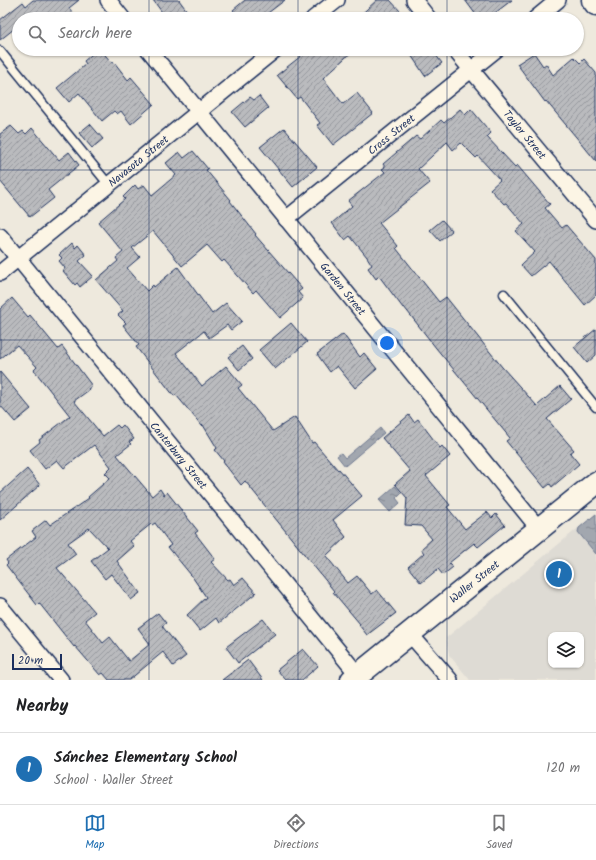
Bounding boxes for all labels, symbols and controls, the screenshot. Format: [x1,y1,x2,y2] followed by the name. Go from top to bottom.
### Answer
[12,12,584,56] search box
[58,22,132,46] text: Search here
[26,23,48,45] icon: search
[498,106,551,164] street label: Taylor Street
[364,110,420,160] street label: Cross Street
[104,131,174,192] street label: Navasota Street
[315,259,370,320] street label: Garden Street
[377,333,397,353] your location
[145,418,212,494] street label: Canterbury Street
[446,556,504,608] street label: Waller Street
[546,559,572,589] pin: 1
[548,632,584,668] map controls
[548,632,584,668] button: layers
[12,652,62,671] scale bar
[18,652,43,670] text: 20 m
[16,693,68,720] text: Nearby
[54,746,237,770] text: Sánchez Elementary School
[27,758,31,779] text: 1
[546,758,580,779] text: 120 m
[54,770,173,791] text: School · Waller Street
[84,812,106,854] tab: Map
[273,812,319,854] tab: Directions
[486,812,512,854] tab: Saved

